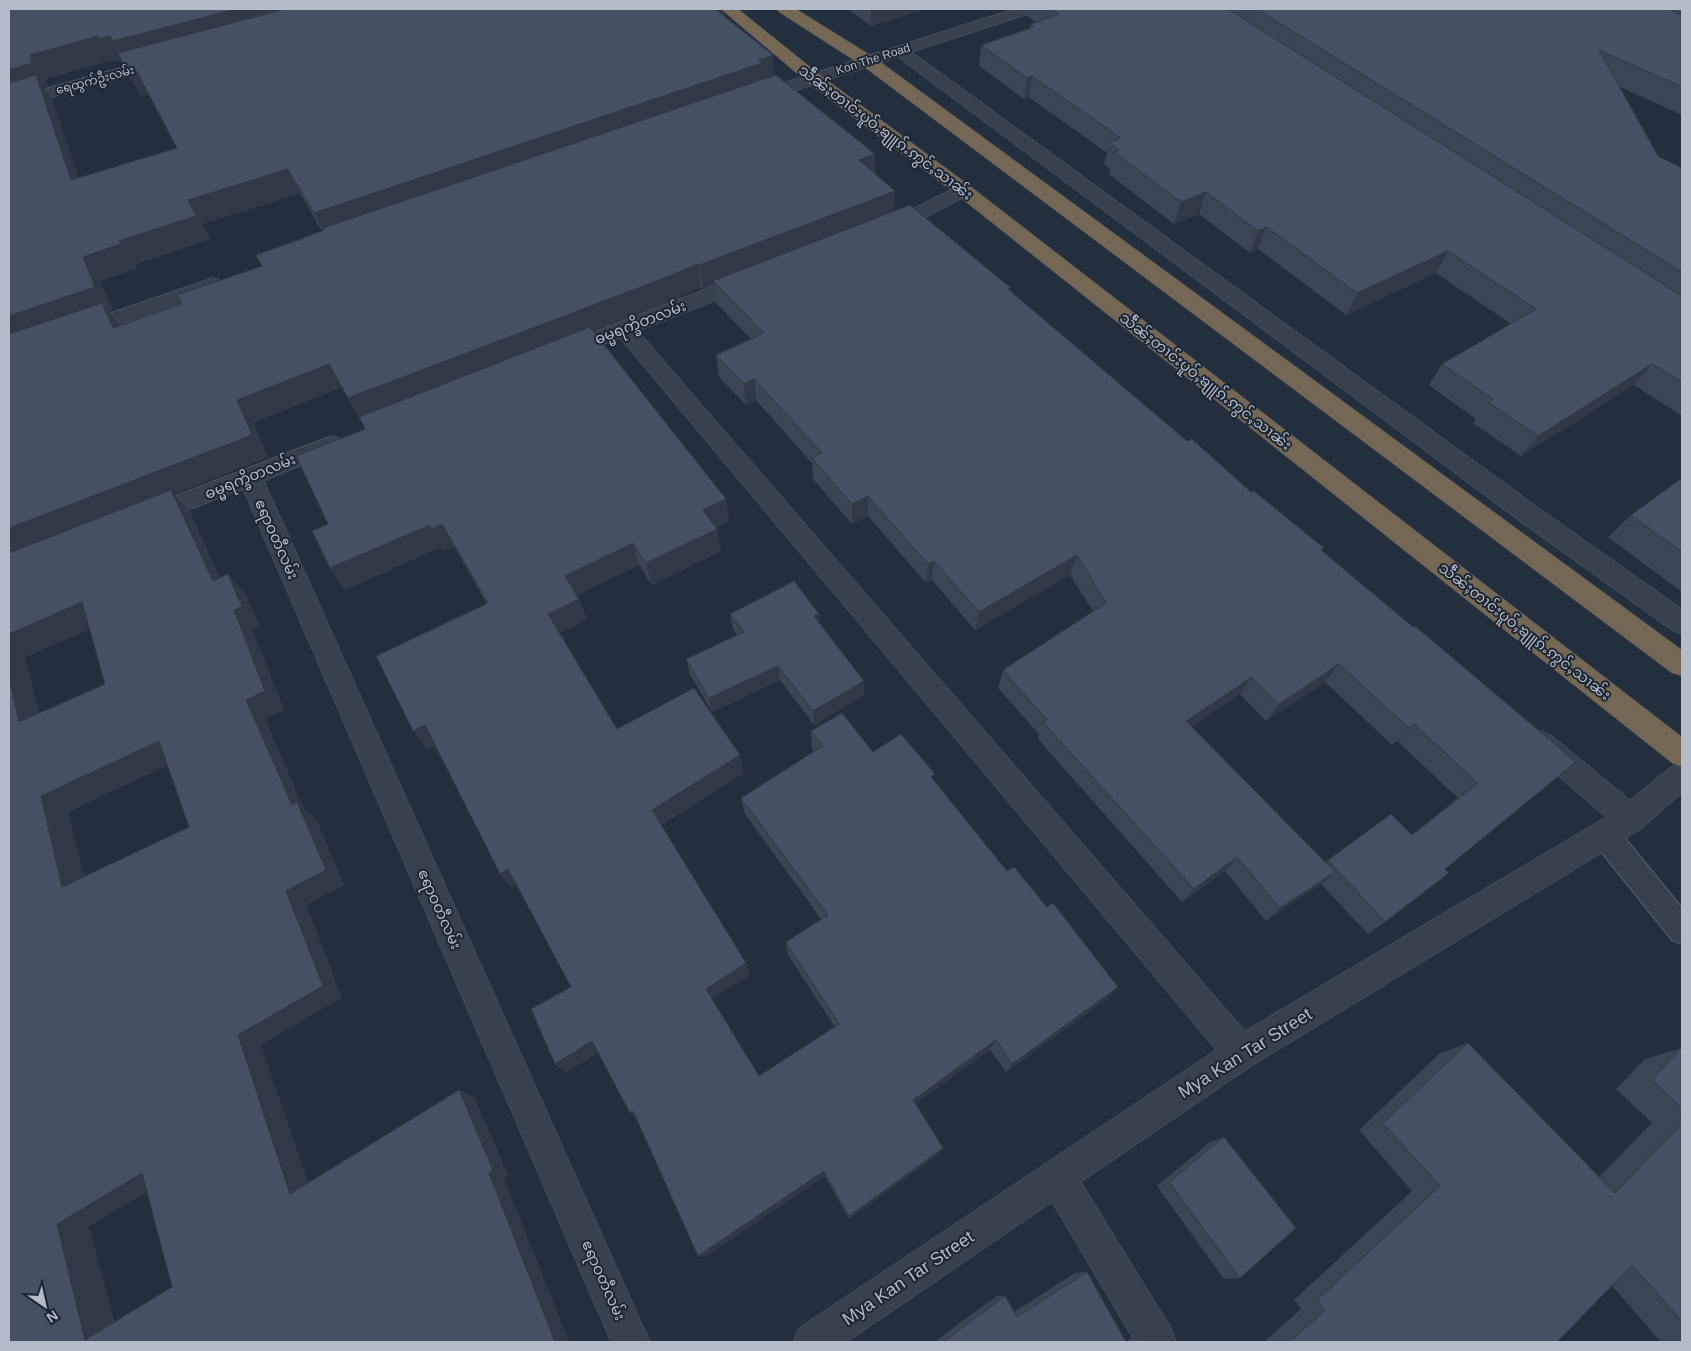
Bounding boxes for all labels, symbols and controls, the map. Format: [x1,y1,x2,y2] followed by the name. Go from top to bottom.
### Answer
[834,40,912,78] street label: Kon The Road
[793,60,977,206] street label: သဵႅၼ်ႈတၢင်းပူဝ်ႇၶျူၵ်ႉဢွင်ႇသၢၼ်း
[54,61,136,100] street label: ရေထွက်ဦးလမ်း
[592,296,690,351] street label: ဓမ္မရက္ခိတလမ်း
[1114,308,1296,456] street label: သဵႅၼ်ႈတၢင်းပူဝ်ႇၶျူၵ်ႉဢွင်ႇသၢၼ်း
[202,449,300,506] street label: ဓမ္မရက္ခိတလမ်း
[248,496,303,583] street label: ဧရာဝတီလမ်း
[1433,558,1615,706] street label: သဵႅၼ်ႈတၢင်းပူဝ်ႇၶျူၵ်ႉဢွင်ႇသၢၼ်း
[411,866,466,953] street label: ဧရာဝတီလမ်း
[1175,1004,1315,1102] street label: Mya Kan Tar Street
[839,1227,977,1329] street label: Mya Kan Tar Street
[575,1237,630,1324] street label: ဧရာဝတီလမ်း
[20,1281,70,1331] north arrow
[44,1307,61,1326] text: N

